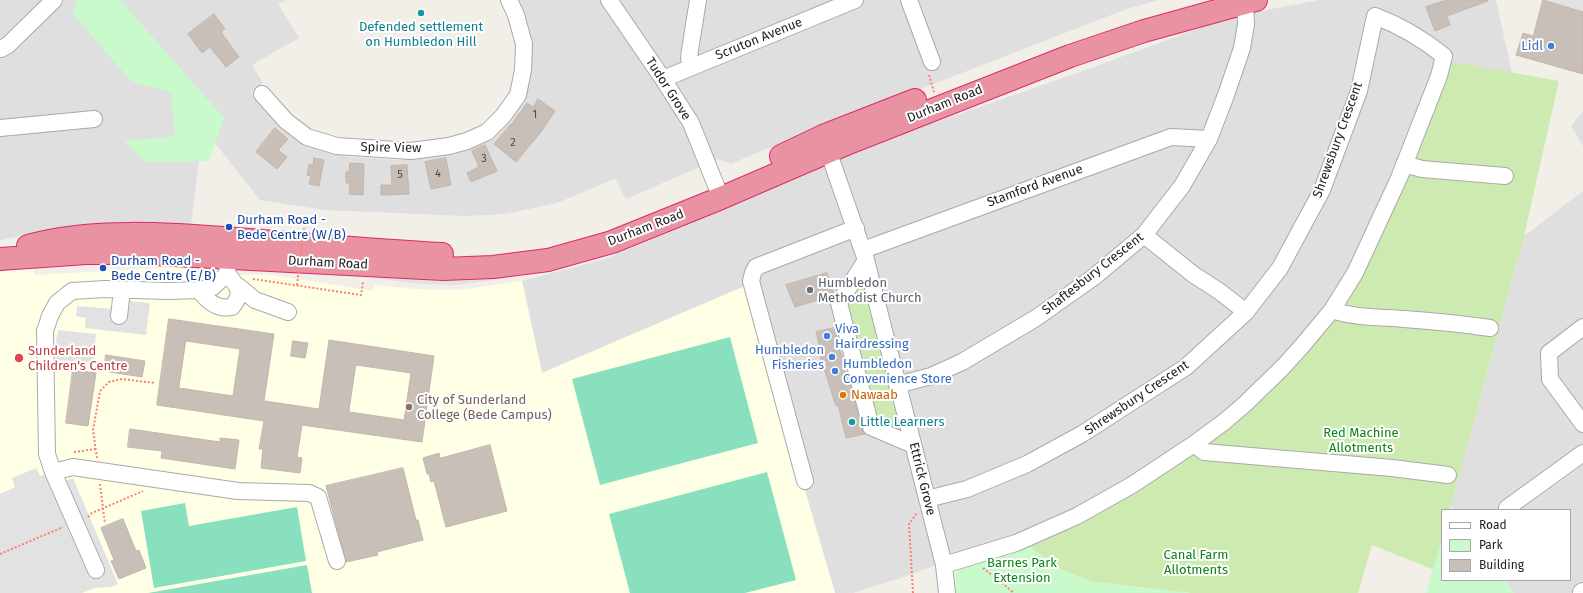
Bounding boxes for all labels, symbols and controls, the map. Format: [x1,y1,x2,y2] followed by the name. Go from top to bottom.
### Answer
[416,8,426,18] marker: Defended settlement on Humbledon Hill
[713,15,805,63] street label: Scruton Avenue
[359,19,483,50] place label: Defended settlement on Humbledon Hill
[1521,38,1543,54] place label: Lidl
[1546,41,1556,51] marker: Lidl
[642,55,694,123] street label: Tudor Grove
[1310,80,1366,200] street label: Shrewsbury Crescent
[905,82,985,126] street label: Durham Road
[533,108,537,122] house number: 1
[510,136,516,150] house number: 2
[360,140,422,156] street label: Spire View
[481,152,487,166] house number: 3
[985,161,1085,211] street label: Stamford Avenue
[435,167,441,181] house number: 4
[397,168,403,182] house number: 5
[606,206,686,250] street label: Durham Road
[237,212,346,243] place label: Durham Road - Bede Centre (W/B)
[224,222,234,232] marker: Durham Road - Bede Centre (W/B)
[1039,230,1147,318] street label: Shaftesbury Crescent
[111,253,216,284] place label: Durham Road - Bede Centre (E/B)
[288,253,368,273] street label: Durham Road
[98,263,108,273] marker: Durham Road - Bede Centre (E/B)
[818,275,922,306] place label: Humbledon Methodist Church
[805,285,815,295] marker: Humbledon Methodist Church
[835,321,909,352] place label: Viva Hairdressing
[822,331,832,341] marker: Viva Hairdressing
[755,342,824,373] place label: Humbledon Fisheries
[28,343,128,374] place label: Sunderland Children's Centre
[13,352,25,364] marker: Sunderland Children's Centre
[827,352,837,362] marker: Humbledon Fisheries
[843,356,952,387] place label: Humbledon Convenience Store
[1082,357,1192,439] street label: Shrewsbury Crescent
[830,366,840,376] marker: Humbledon Convenience Store
[851,387,898,403] place label: Nawaab
[838,390,848,400] marker: Nawaab
[417,392,552,423] place label: City of Sunderland College (Bede Campus)
[404,402,414,412] marker: City of Sunderland College (Bede Campus)
[860,414,944,430] place label: Little Learners
[847,417,857,427] marker: Little Learners
[1323,425,1399,456] park label: Red Machine Allotments
[905,441,939,517] street label: Ettrick Grove
[1441,509,1571,581] legend
[1479,518,1507,532] text: Road
[1479,538,1503,552] text: Park
[1164,547,1228,578] park label: Canal Farm Allotments
[987,555,1057,586] park label: Barnes Park Extension
[1479,558,1524,572] text: Building

